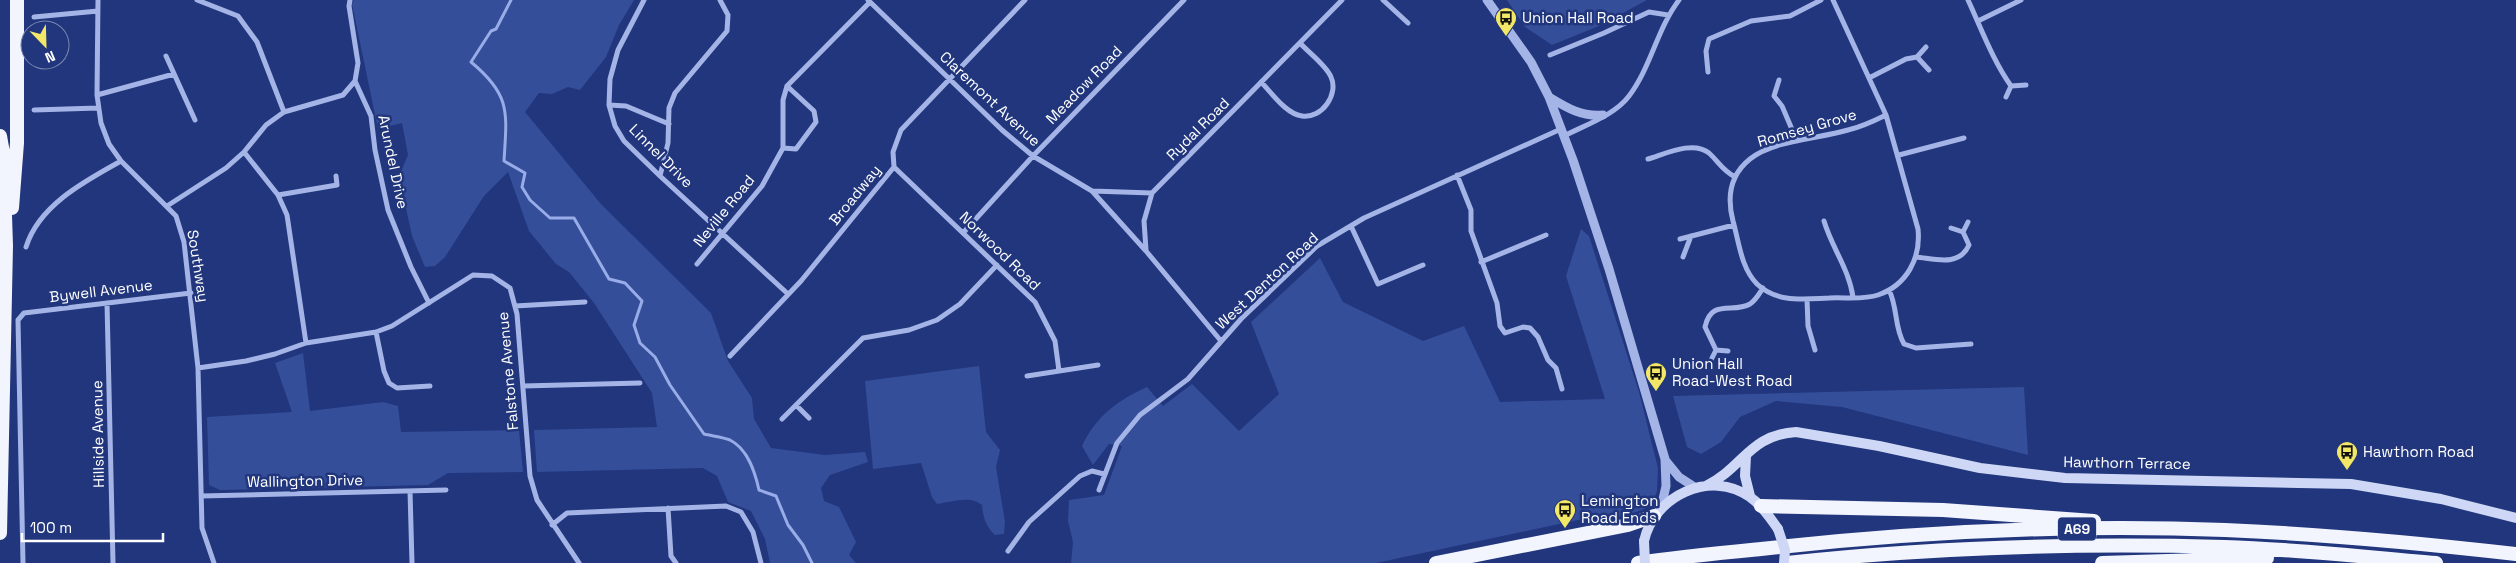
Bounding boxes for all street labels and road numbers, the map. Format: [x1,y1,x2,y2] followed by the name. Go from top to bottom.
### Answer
[1041,41,1126,128] street label: Meadow Road
[936,47,1045,150] street label: Claremont Avenue
[1162,93,1233,164] street label: Rydal Road
[1755,104,1859,151] street label: Romsey Grove
[374,113,413,211] street label: Arundel Drive
[625,120,697,192] street label: Linnel Drive
[825,161,885,229] street label: Broadway
[689,171,758,251] street label: Neville Road
[956,207,1045,294] street label: Norwood Road
[183,228,214,304] street label: Southway
[1211,228,1322,333] street label: West Denton Road
[48,275,154,306] street label: Bywell Avenue
[493,311,522,431] street label: Falstone Avenue
[87,380,108,488] street label: Hillside Avenue
[2063,452,2191,473] street label: Hawthorn Terrace
[247,470,363,491] street label: Wallington Drive
[2058,518,2096,540] road number: A69

